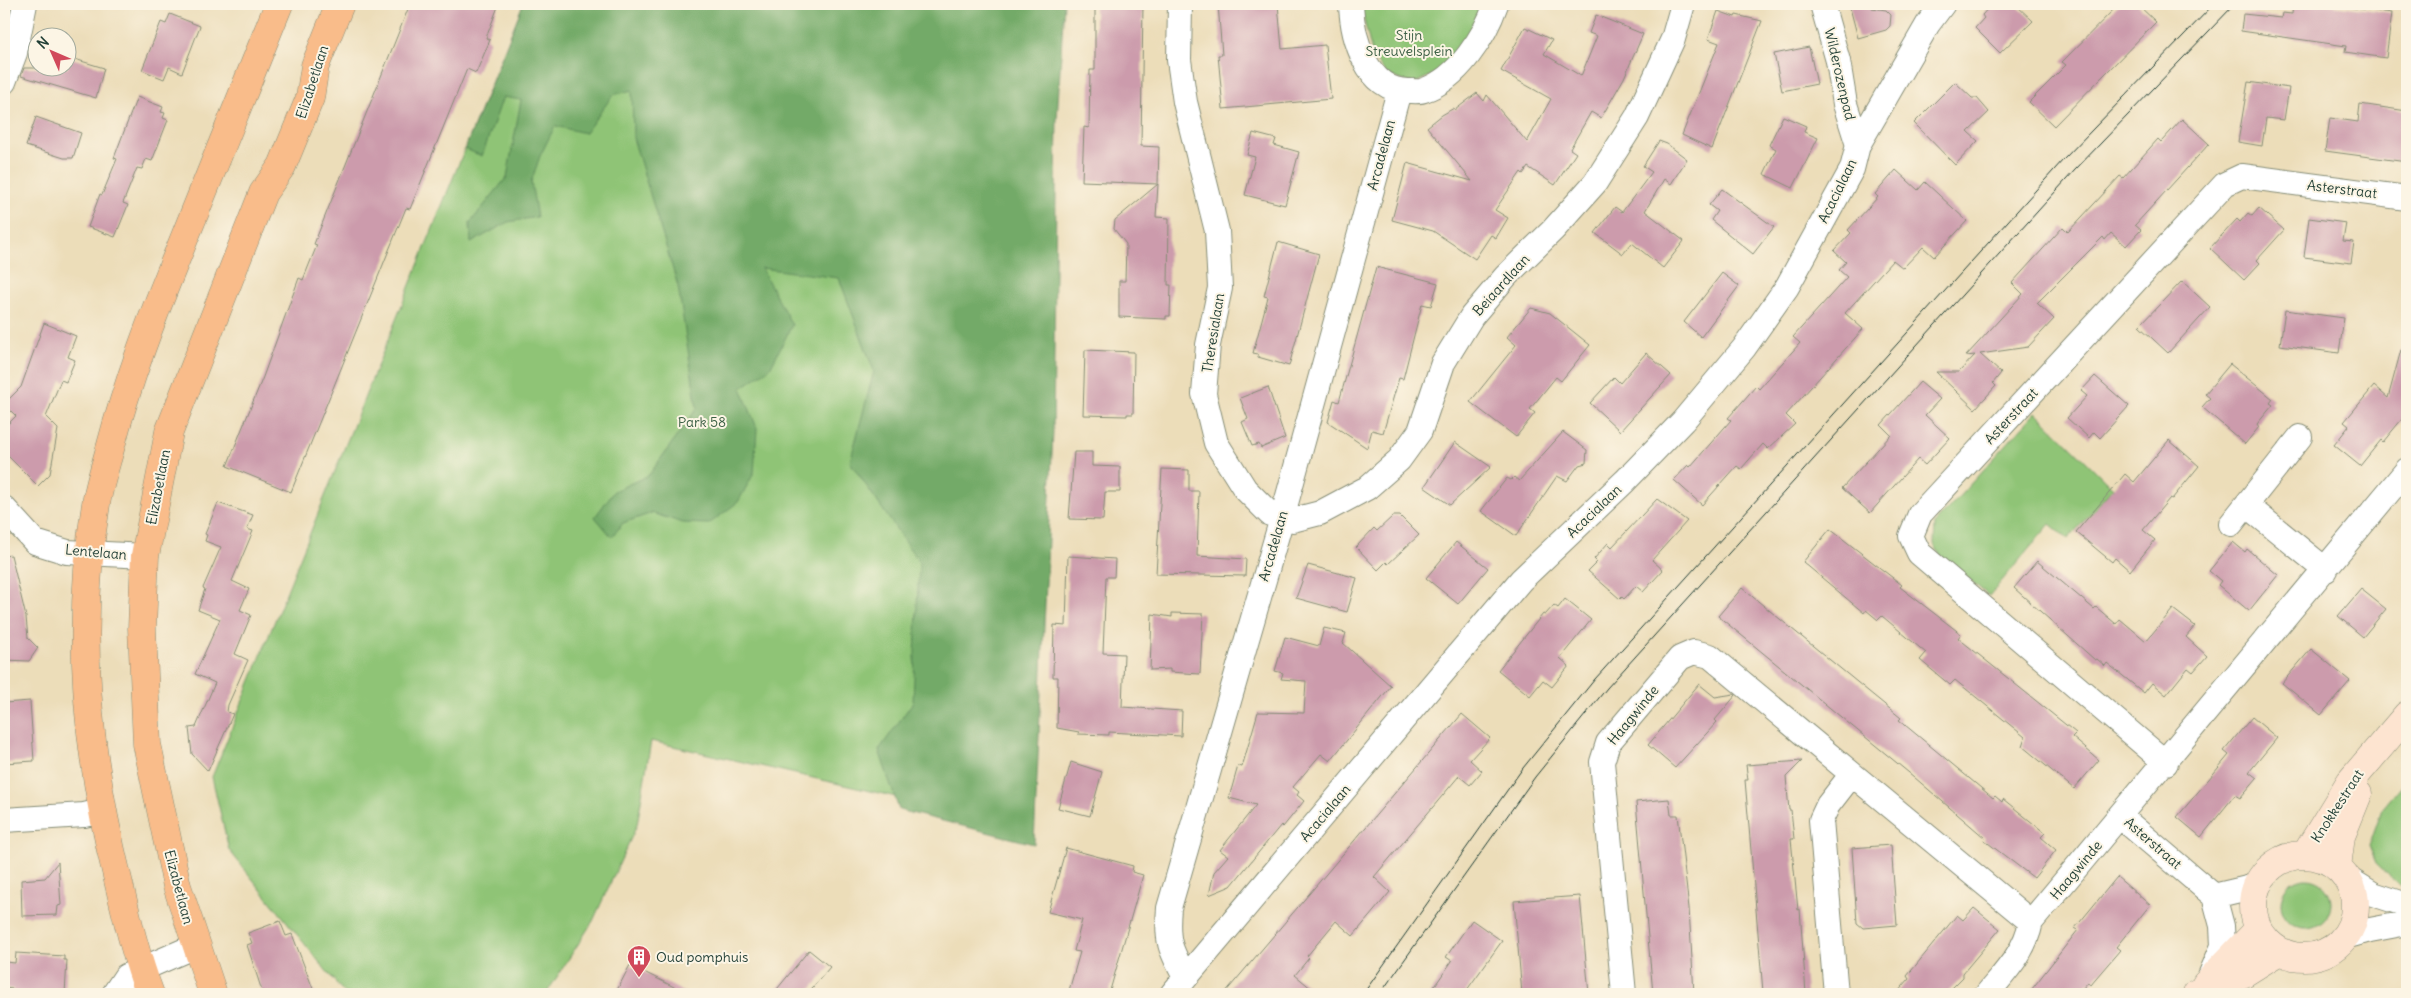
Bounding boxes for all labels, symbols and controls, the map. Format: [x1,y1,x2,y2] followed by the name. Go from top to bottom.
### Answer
[1365,26,1453,60] park label: Stijn Streuvelsplein
[1821,26,1859,122] street label: Wilderozenpad
[28,28,78,78] north arrow
[33,33,53,53] text: N
[292,43,332,121] street label: Elizabetlaan
[1363,118,1399,192] street label: Arcadelaan
[1814,156,1860,226] street label: Acacialaan
[2306,176,2378,202] street label: Asterstraat
[1469,250,1533,320] street label: Beiaardlaan
[1198,292,1228,374] street label: Theresialaan
[1980,384,2042,448] street label: Asterstraat
[678,413,726,431] park label: Park 58
[142,448,174,526] street label: Elizabetlaan
[1563,480,1625,542] street label: Acacialaan
[1254,509,1292,583] street label: Arcadelaan
[64,540,128,564] street label: Lentelaan
[1603,681,1663,749] street label: Haagwinde
[2307,766,2367,846] street label: Knokkestraat
[1296,781,1354,845] street label: Acacialaan
[2120,813,2186,873] street label: Asterstraat
[2046,837,2106,903] street label: Haagwinde
[160,848,198,926] street label: Elizabetlaan
[626,944,652,978] building icon: Oud pomphuis
[656,948,748,966] place label: Oud pomphuis

